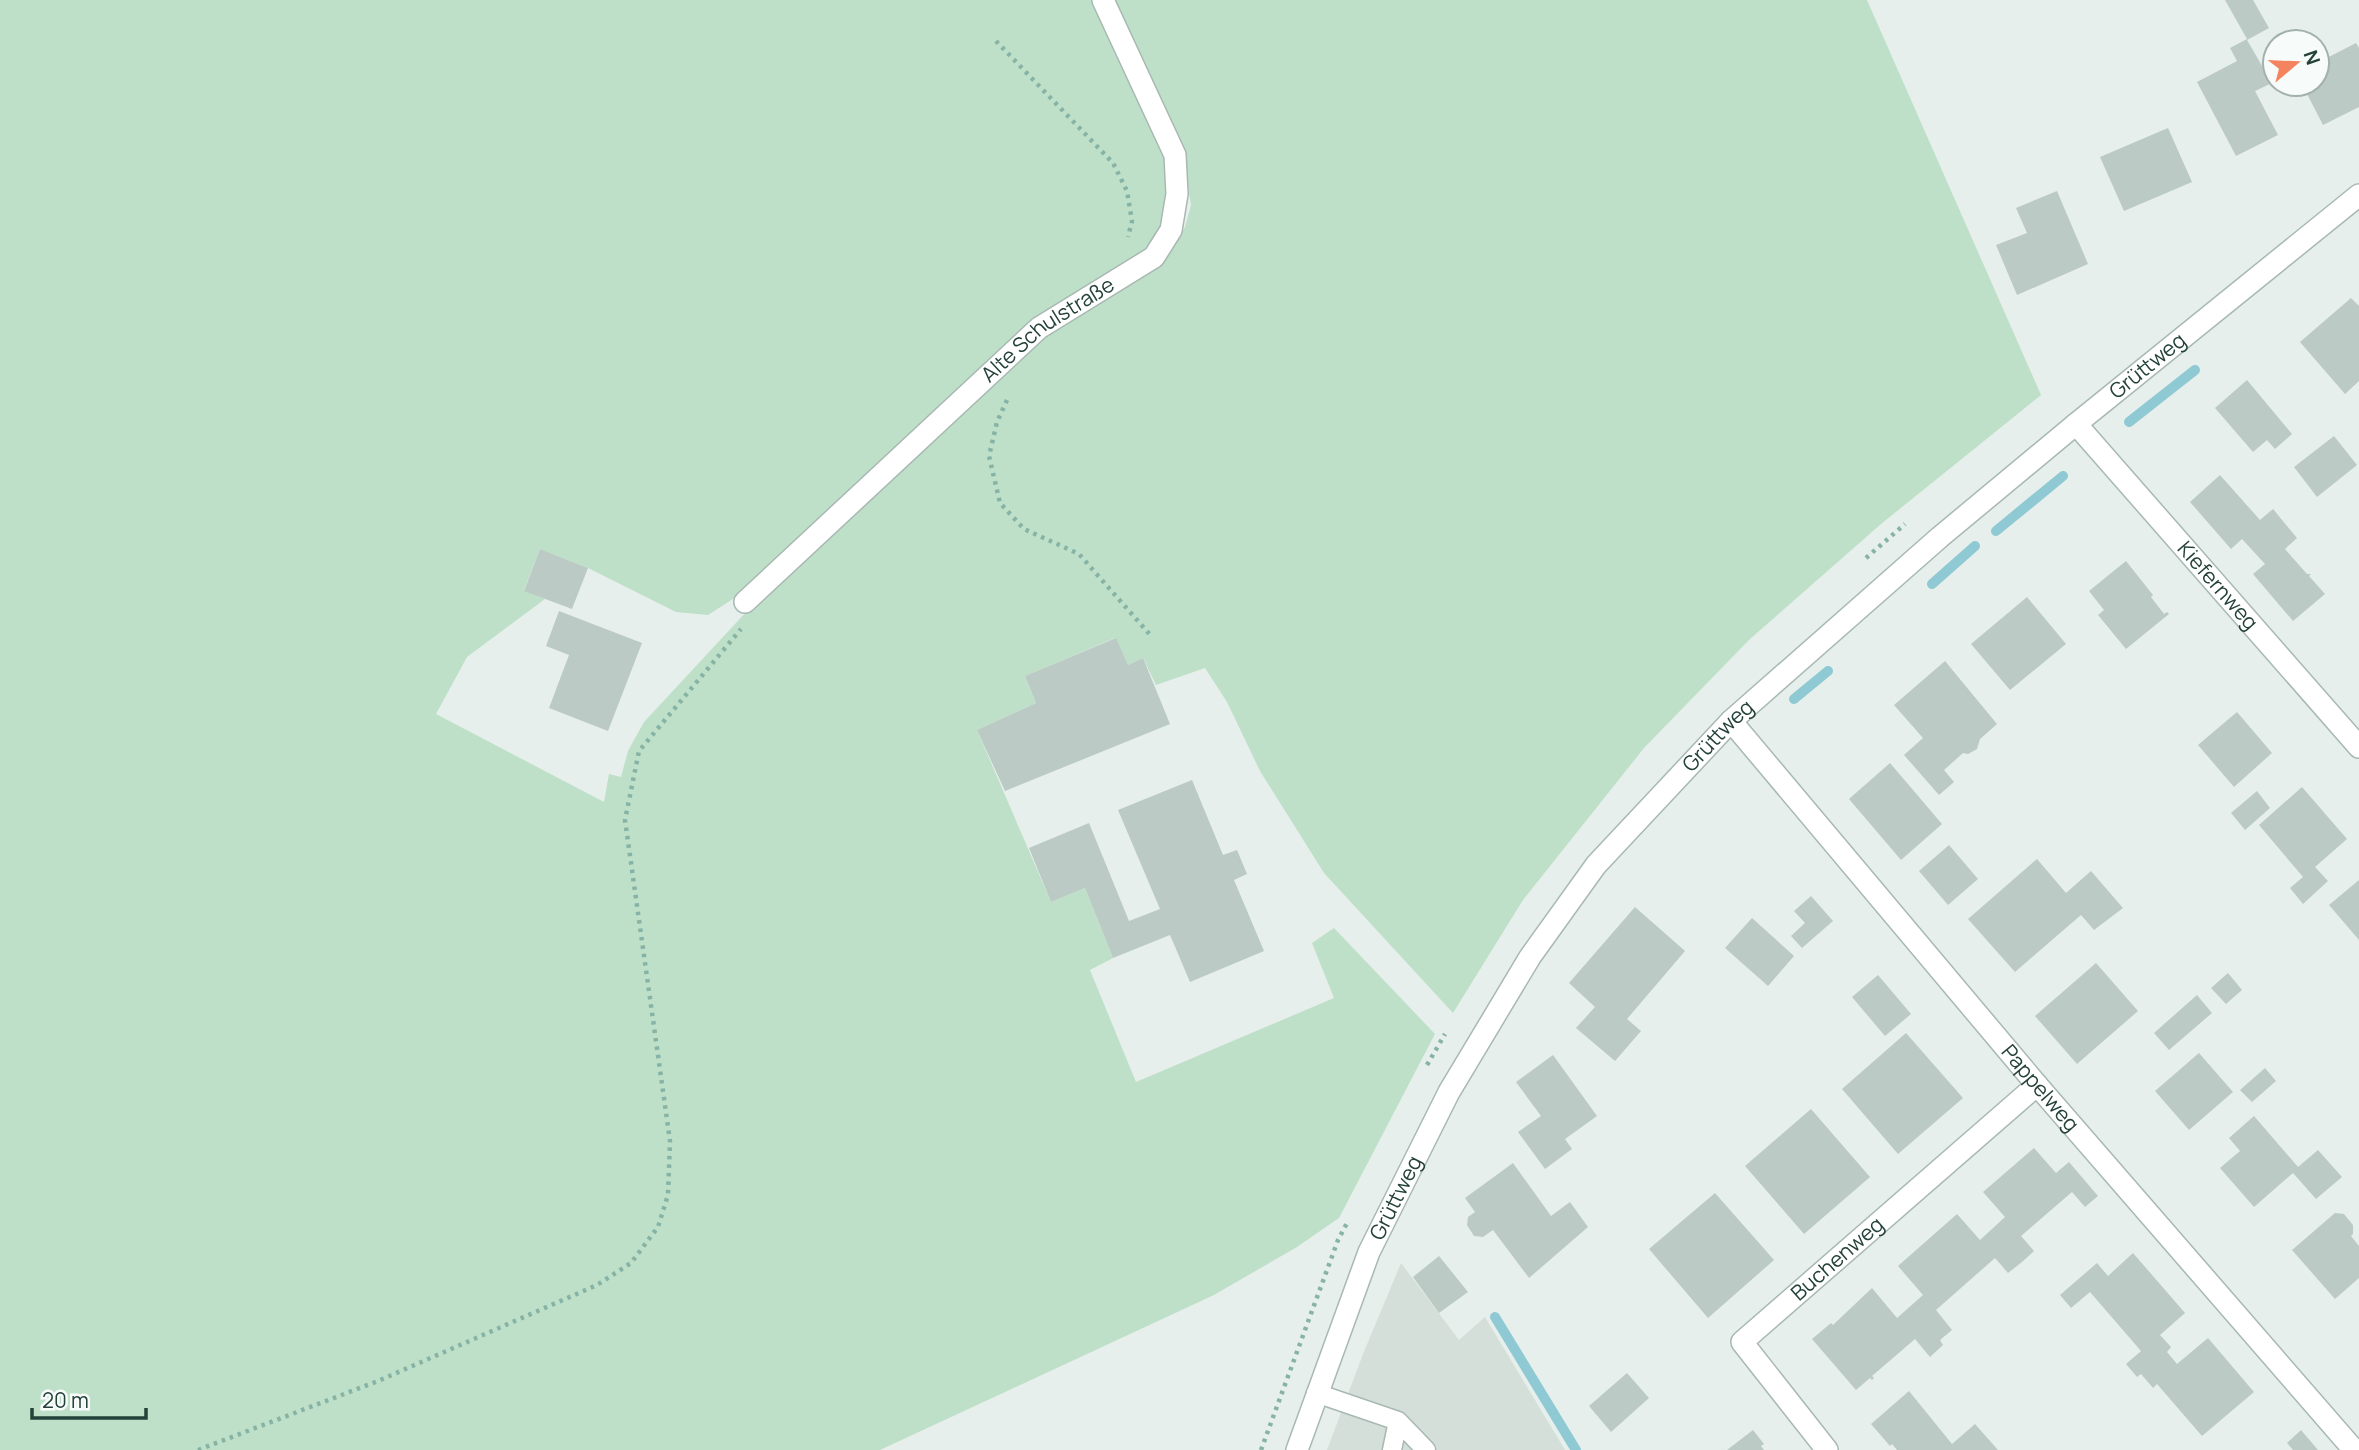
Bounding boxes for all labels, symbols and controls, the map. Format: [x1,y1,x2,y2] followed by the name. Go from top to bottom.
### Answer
[2261,28,2331,98] north arrow
[2298,47,2327,68] text: N
[975,270,1119,388] street label: Alte Schulstraße
[2103,326,2191,405] street label: Grüttweg
[2172,535,2265,635] street label: Kiefernweg
[1676,693,1759,777] street label: Grüttweg
[1996,1038,2086,1137] street label: Pappelweg
[1362,1151,1428,1245] street label: Grüttweg
[1784,1210,1889,1306] street label: Buchenweg
[32,1376,145,1420] scale bar
[42,1386,89,1414] text: 20 m

